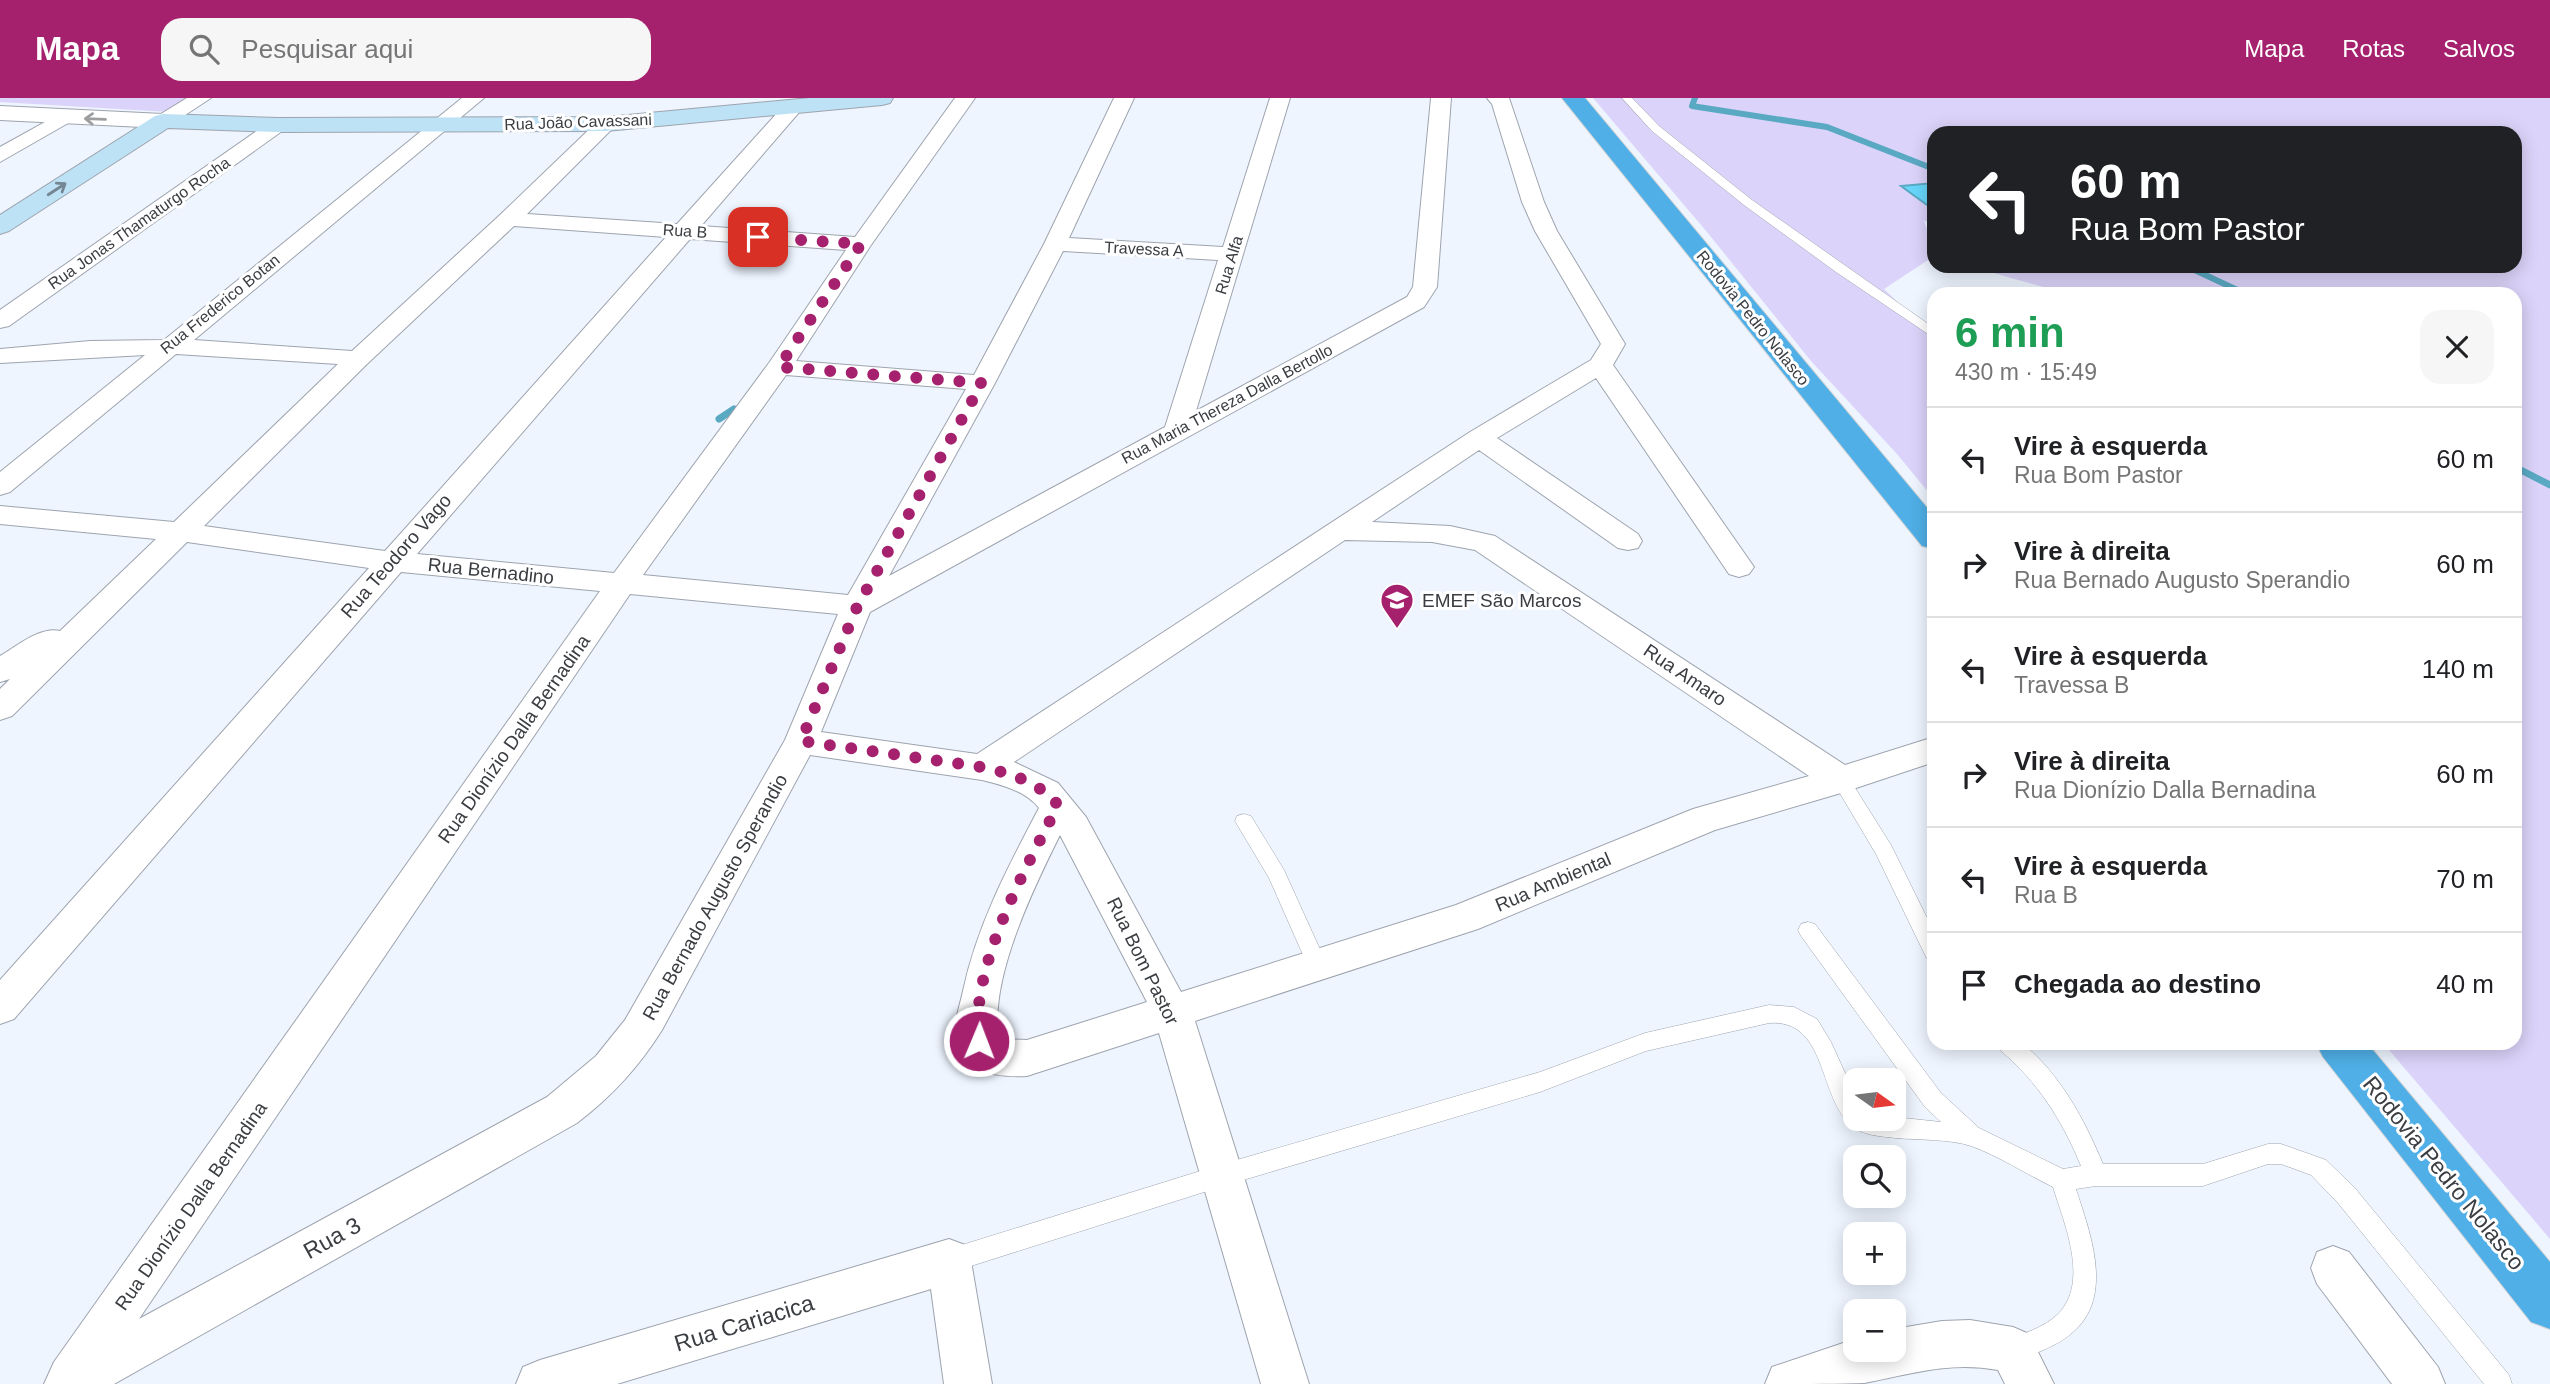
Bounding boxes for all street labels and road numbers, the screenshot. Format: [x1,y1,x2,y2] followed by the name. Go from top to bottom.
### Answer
[504,111,652,133] street label: Rua João Cavassani
[45,154,233,292] street label: Rua Jonas Thamaturgo Rocha
[662,221,708,241] street label: Rua B
[1212,233,1246,296] street label: Rua Alfa
[1104,238,1184,260] street label: Travessa A
[1694,247,1813,389] street label: Rodovia Pedro Nolasco
[157,251,283,357] street label: Rua Frederico Botan
[1119,341,1335,467] street label: Rua Maria Thereza Dalla Bertollo
[337,490,455,622] street label: Rua Teodoro Vago
[427,554,555,588] street label: Rua Bernadino
[434,631,594,847] street label: Rua Dionízio Dalla Bernadina
[1640,640,1730,710] street label: Rua Amaro
[638,770,792,1024] street label: Rua Bernado Augusto Sperandio
[1492,848,1614,916] street label: Rua Ambiental
[1103,894,1183,1029] street label: Rua Bom Pastor
[2358,1071,2530,1275] street label: Rodovia Pedro Nolasco
[111,1098,271,1314] street label: Rua Dionízio Dalla Bernadina
[299,1212,365,1264] street label: Rua 3
[671,1289,817,1357] street label: Rua Cariacica

